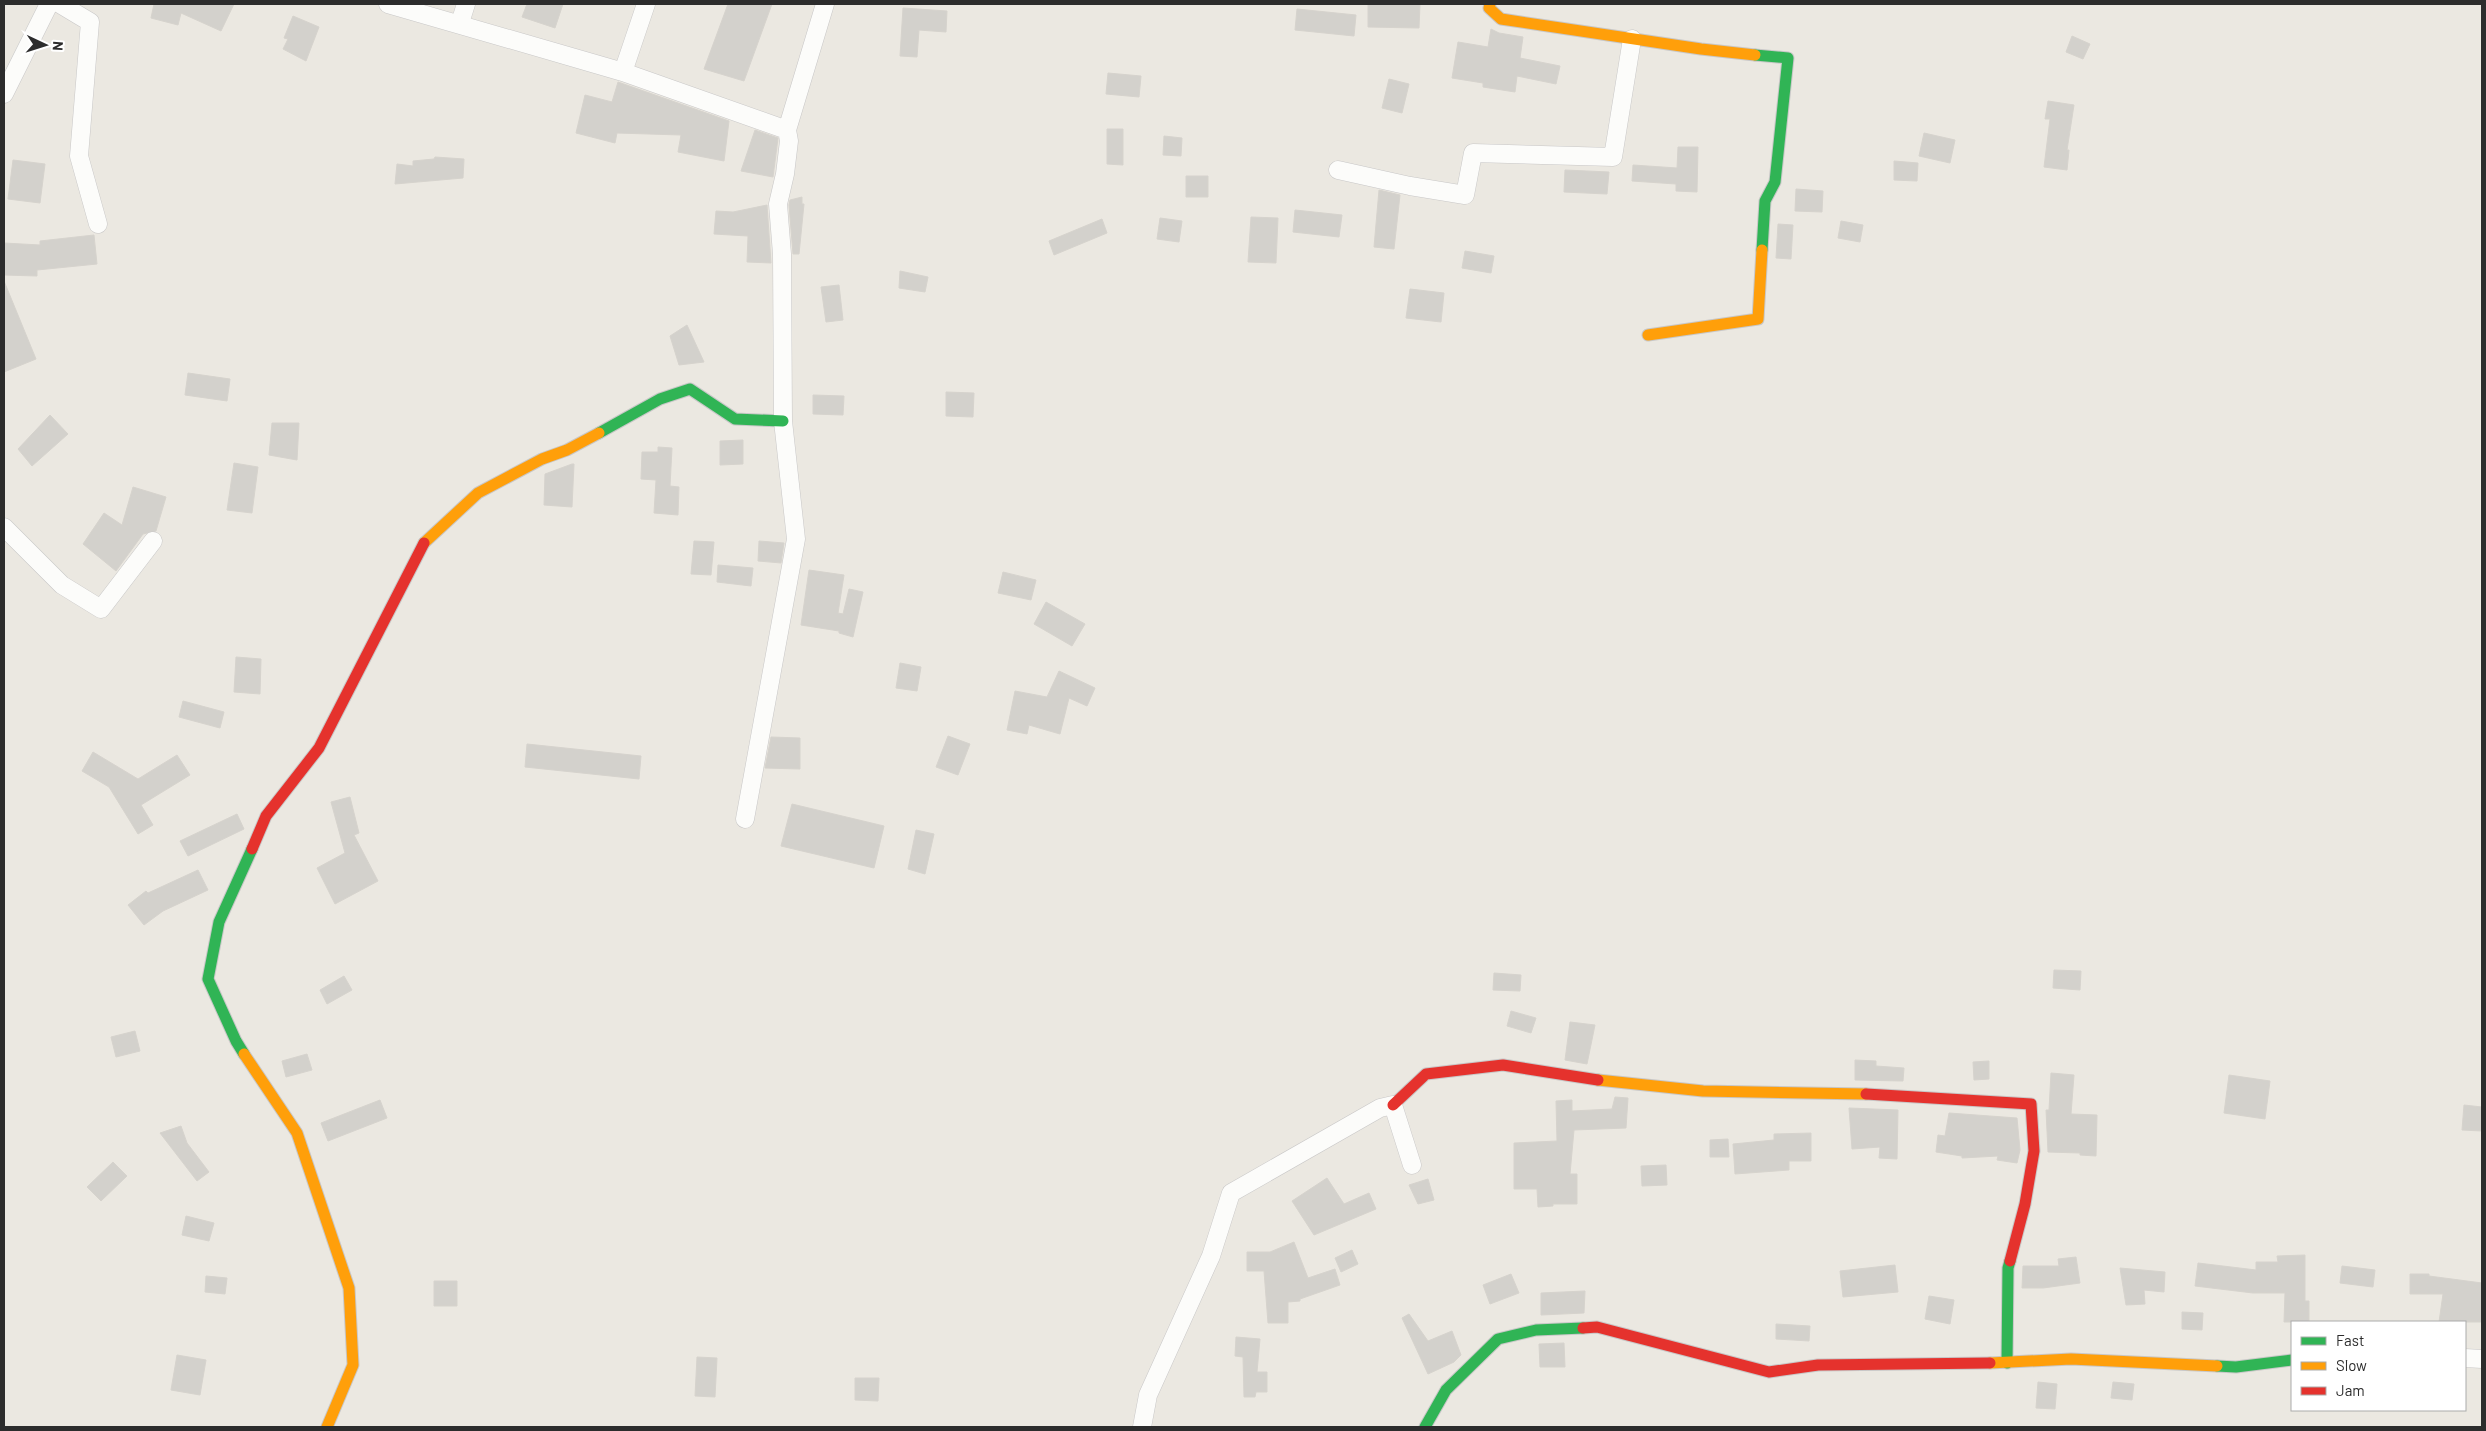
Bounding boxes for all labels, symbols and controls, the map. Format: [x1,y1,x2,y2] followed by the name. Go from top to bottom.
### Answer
[20,20,70,70] north arrow
[50,41,67,51] text: N
[2291,1321,2466,1411] legend
[2336,1331,2364,1349] text: Fast
[2336,1356,2367,1374] text: Slow
[2336,1381,2365,1399] text: Jam

